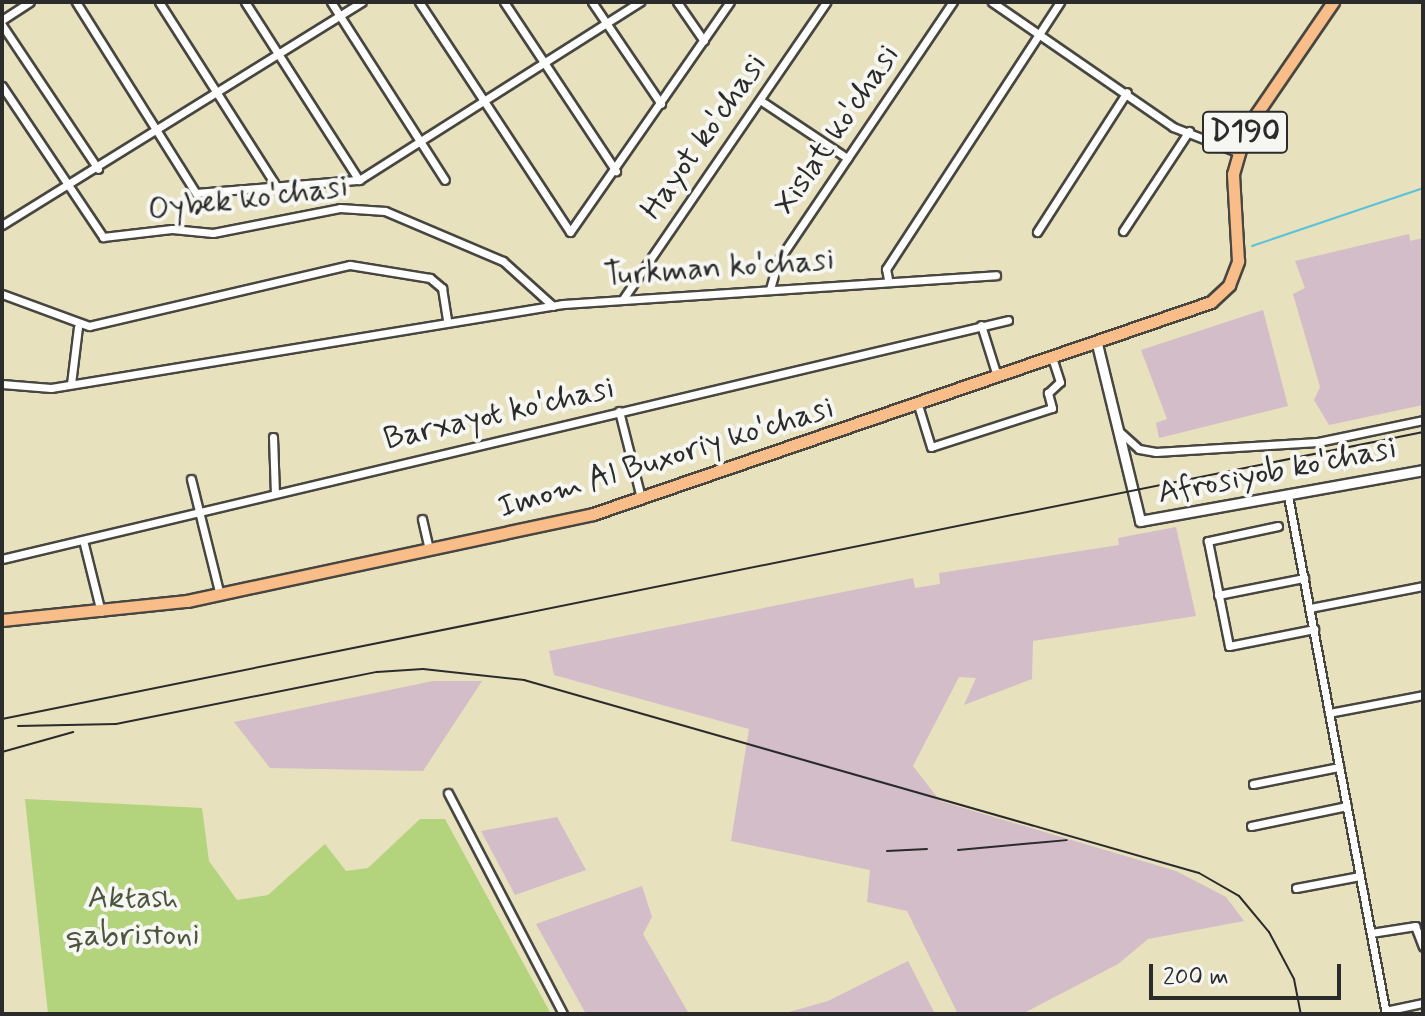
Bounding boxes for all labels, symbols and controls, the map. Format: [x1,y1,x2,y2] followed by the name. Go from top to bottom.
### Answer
[766,38,908,222] street label: Xislat ko'chasi
[632,46,776,228] street label: Hayot ko'chasi
[1201,106,1289,158] road number: D190
[147,168,349,230] street label: Oybek ko'chasi
[602,241,836,295] street label: Turkman ko'chasi
[380,369,618,459] street label: Barxayot ko'chasi
[494,389,838,527] street label: Imom Al Buxoriy ko'chasi
[1154,429,1400,513] street label: Afrosiyob ko'chasi
[66,880,200,955] park label: Aktash qabristoni
[1153,948,1345,998] scale bar
[1163,962,1229,993] text: 200 m

